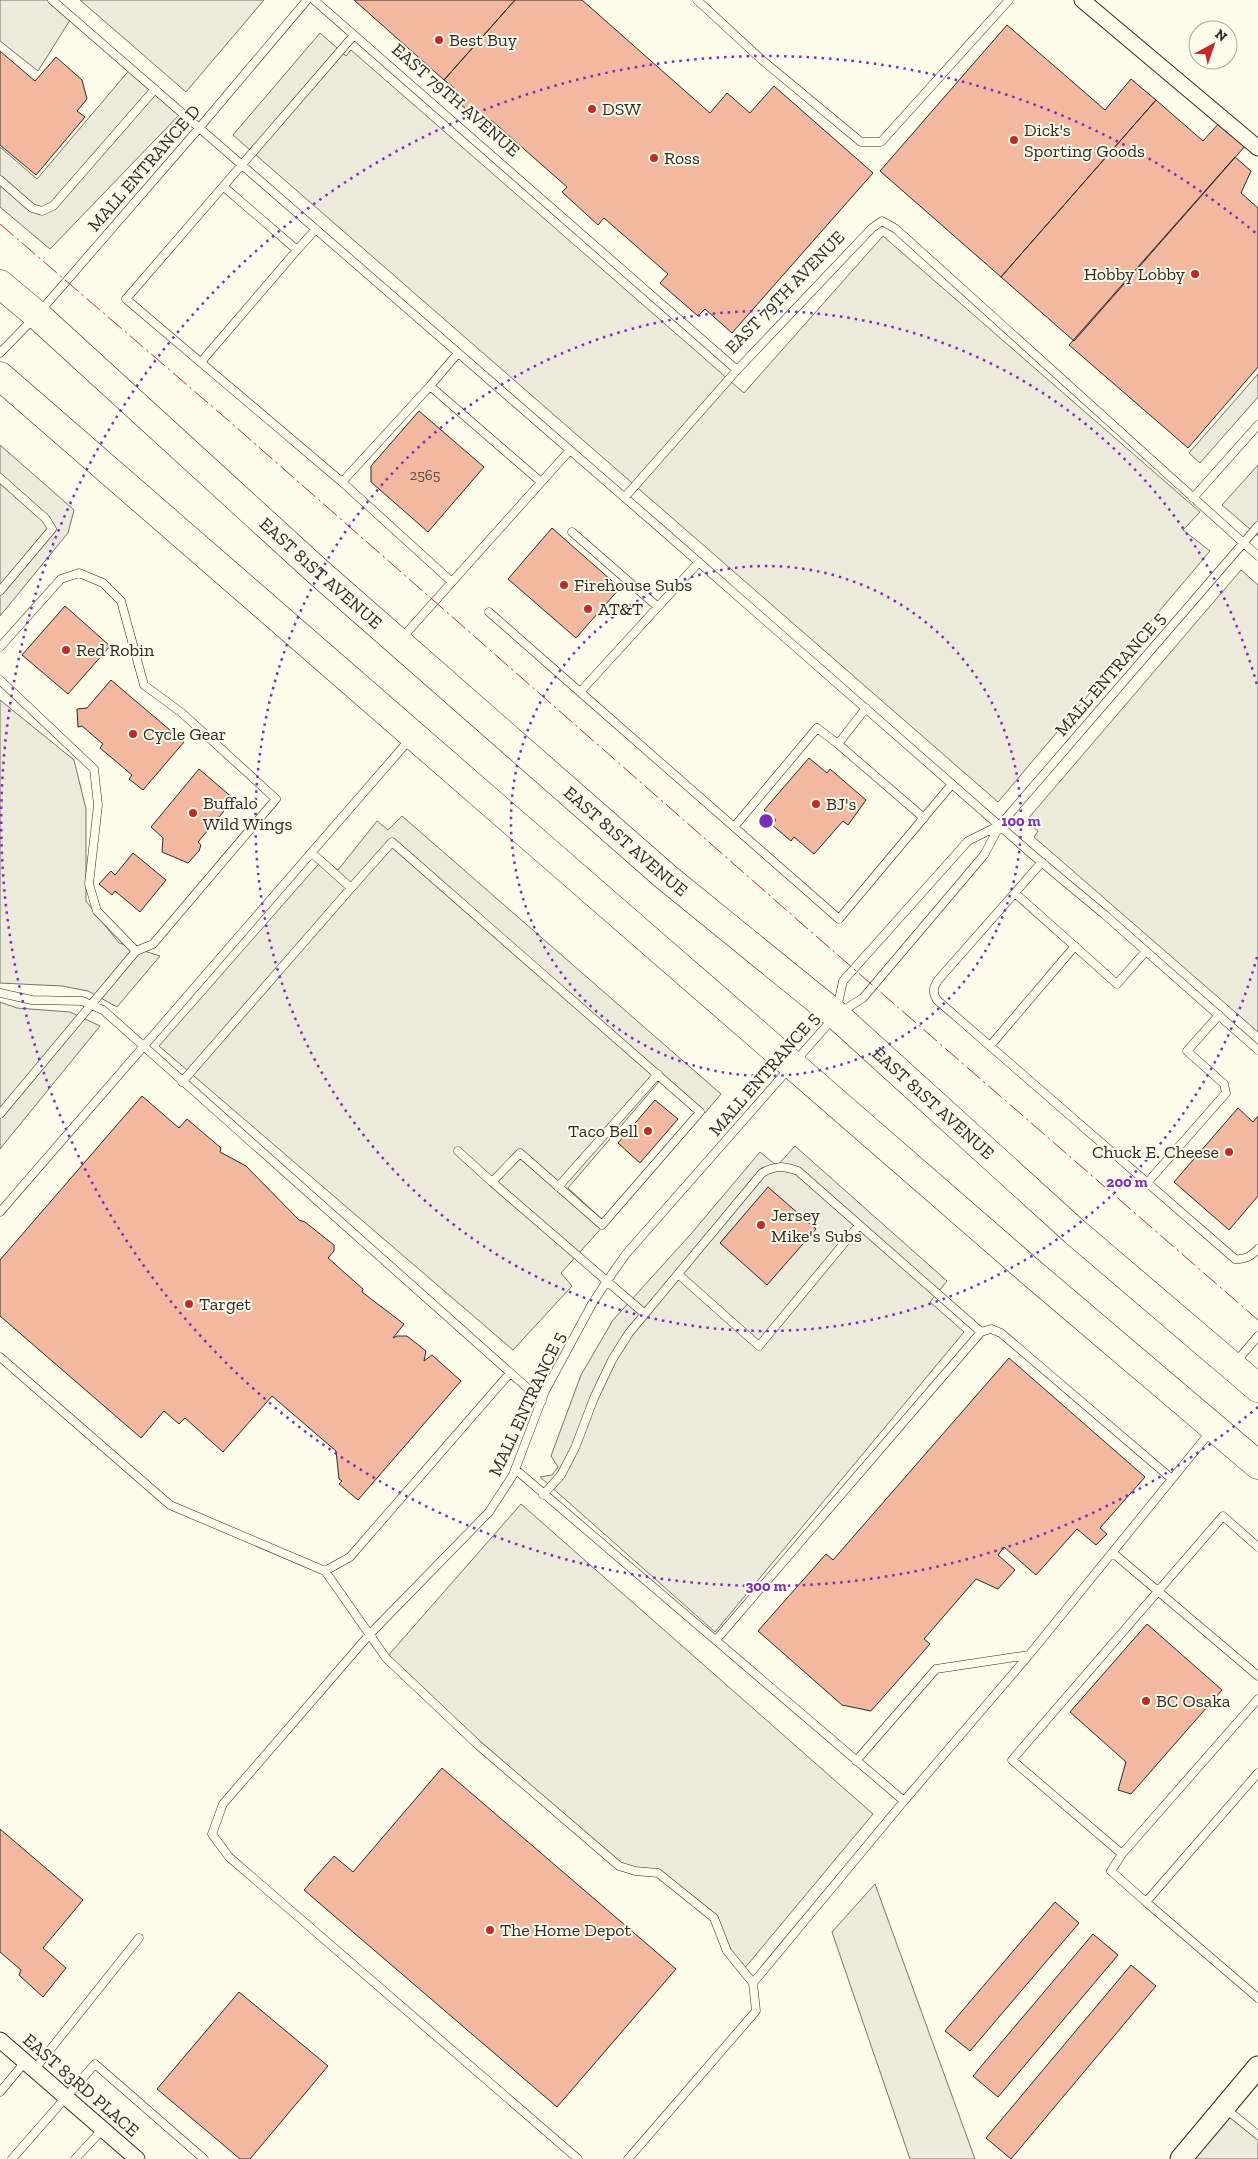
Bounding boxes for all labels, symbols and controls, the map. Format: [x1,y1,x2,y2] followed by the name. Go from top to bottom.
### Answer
[1188,20,1238,70] north arrow
[1211,25,1231,46] text: N
[449,29,518,51] place label: Best Buy
[433,34,445,46] marker: Best Buy
[388,38,524,162] street label: EAST 79TH AVENUE
[602,98,641,120] place label: DSW
[83,100,205,236] street label: MALL ENTRANCE D
[586,103,598,115] marker: DSW
[1024,119,1145,162] place label: Dick's Sporting Goods
[1008,134,1020,146] marker: Dick's Sporting Goods
[664,147,700,169] place label: Ross
[648,152,660,164] marker: Ross
[721,226,849,358] street label: EAST 79TH AVENUE
[1084,263,1186,285] place label: Hobby Lobby
[1189,268,1201,280] marker: Hobby Lobby
[409,466,441,484] house number: 2565
[255,513,387,634] street label: EAST 81ST AVENUE
[574,574,692,596] place label: Firehouse Subs
[558,579,570,591] marker: Firehouse Subs
[598,598,643,620] place label: AT&T
[582,603,594,615] marker: AT&T
[1050,607,1170,741] street label: MALL ENTRANCE 5
[76,639,155,661] place label: Red Robin
[60,644,72,656] marker: Red Robin
[143,723,226,745] place label: Cycle Gear
[127,728,139,740] marker: Cycle Gear
[559,781,692,901] street label: EAST 81ST AVENUE
[203,792,292,835] place label: Buffalo Wild Wings
[826,793,857,815] place label: BJ's
[810,798,822,810] marker: BJ's
[187,807,199,819] marker: Buffalo Wild Wings
[757,812,775,830] centre of rings
[1001,812,1041,830] text: 100 m
[704,1007,824,1141] street label: MALL ENTRANCE 5
[868,1042,999,1164] street label: EAST 81ST AVENUE
[568,1120,638,1142] place label: Taco Bell
[642,1125,654,1137] marker: Taco Bell
[1092,1141,1219,1163] place label: Chuck E. Cheese
[1223,1146,1235,1158] marker: Chuck E. Cheese
[1106,1173,1148,1191] text: 200 m
[771,1204,862,1247] place label: Jersey Mike's Subs
[755,1219,767,1231] marker: Jersey Mike's Subs
[199,1293,251,1315] place label: Target
[183,1298,195,1310] marker: Target
[484,1328,570,1480] street label: MALL ENTRANCE 5
[745,1577,787,1595] text: 300 m
[1156,1690,1231,1712] place label: BC Osaka
[1140,1695,1152,1707] marker: BC Osaka
[500,1919,632,1941] place label: The Home Depot
[484,1924,496,1936] marker: The Home Depot
[18,2029,144,2141] street label: EAST 83RD PLACE

